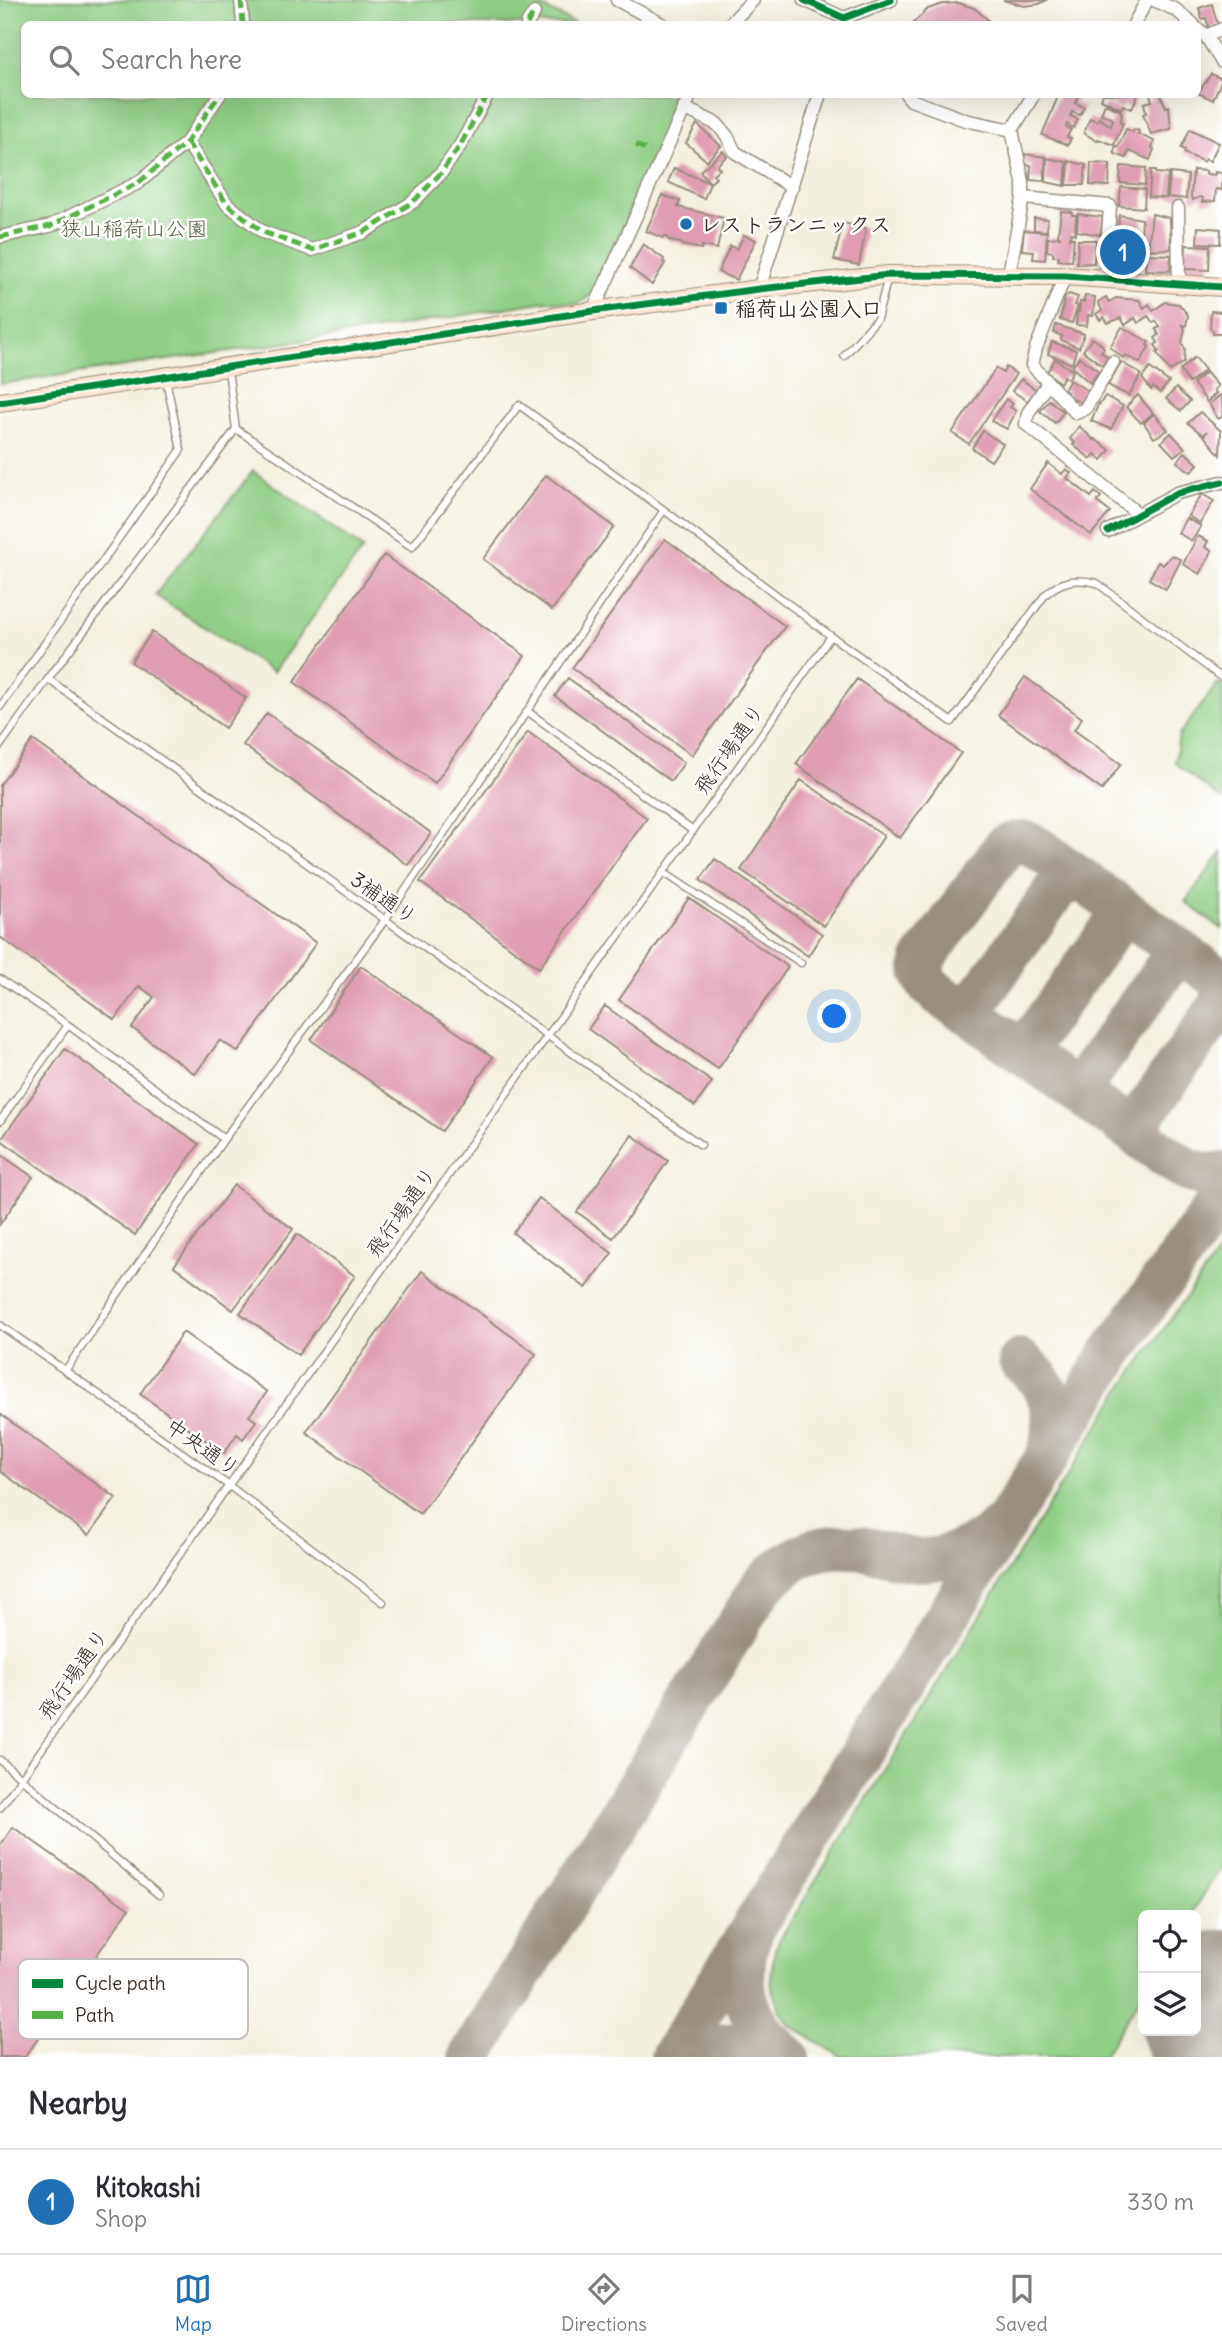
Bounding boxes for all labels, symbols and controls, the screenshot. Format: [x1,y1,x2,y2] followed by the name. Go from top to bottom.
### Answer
[21,21,1201,98] search box
[45,41,83,79] icon: search
[101,43,242,76] text: Search here
[700,211,891,238] place label: レストランニックス
[61,215,208,242] park label: 狭山稲荷山公園
[678,216,694,232] marker: レストランニックス
[1100,226,1146,278] pin: 1
[735,295,882,322] place label: 稲荷山公園入口
[713,300,729,316] marker: 稲荷山公園入口
[688,698,770,800] street label: 飛行場通り
[346,865,422,931] street label: 3補通り
[817,999,851,1033] your location
[360,1161,442,1263] street label: 飛行場通り
[161,1412,245,1482] street label: 中央通り
[32,1623,114,1725] street label: 飛行場通り
[1138,1910,1201,2036] map controls
[1138,1910,1201,1973] button: locate
[18,1959,248,2039] legend
[75,1971,166,1995] text: Cycle path
[1138,1973,1201,2036] button: layers
[75,2003,114,2027] text: Path
[28,2084,128,2122] text: Nearby
[95,2171,201,2204] text: Kitokashi
[46,2187,56,2216] text: 1
[1127,2187,1194,2216] text: 330 m
[95,2204,147,2233] text: Shop
[174,2270,212,2336] tab: Map
[561,2270,647,2336] tab: Directions
[996,2270,1048,2336] tab: Saved

